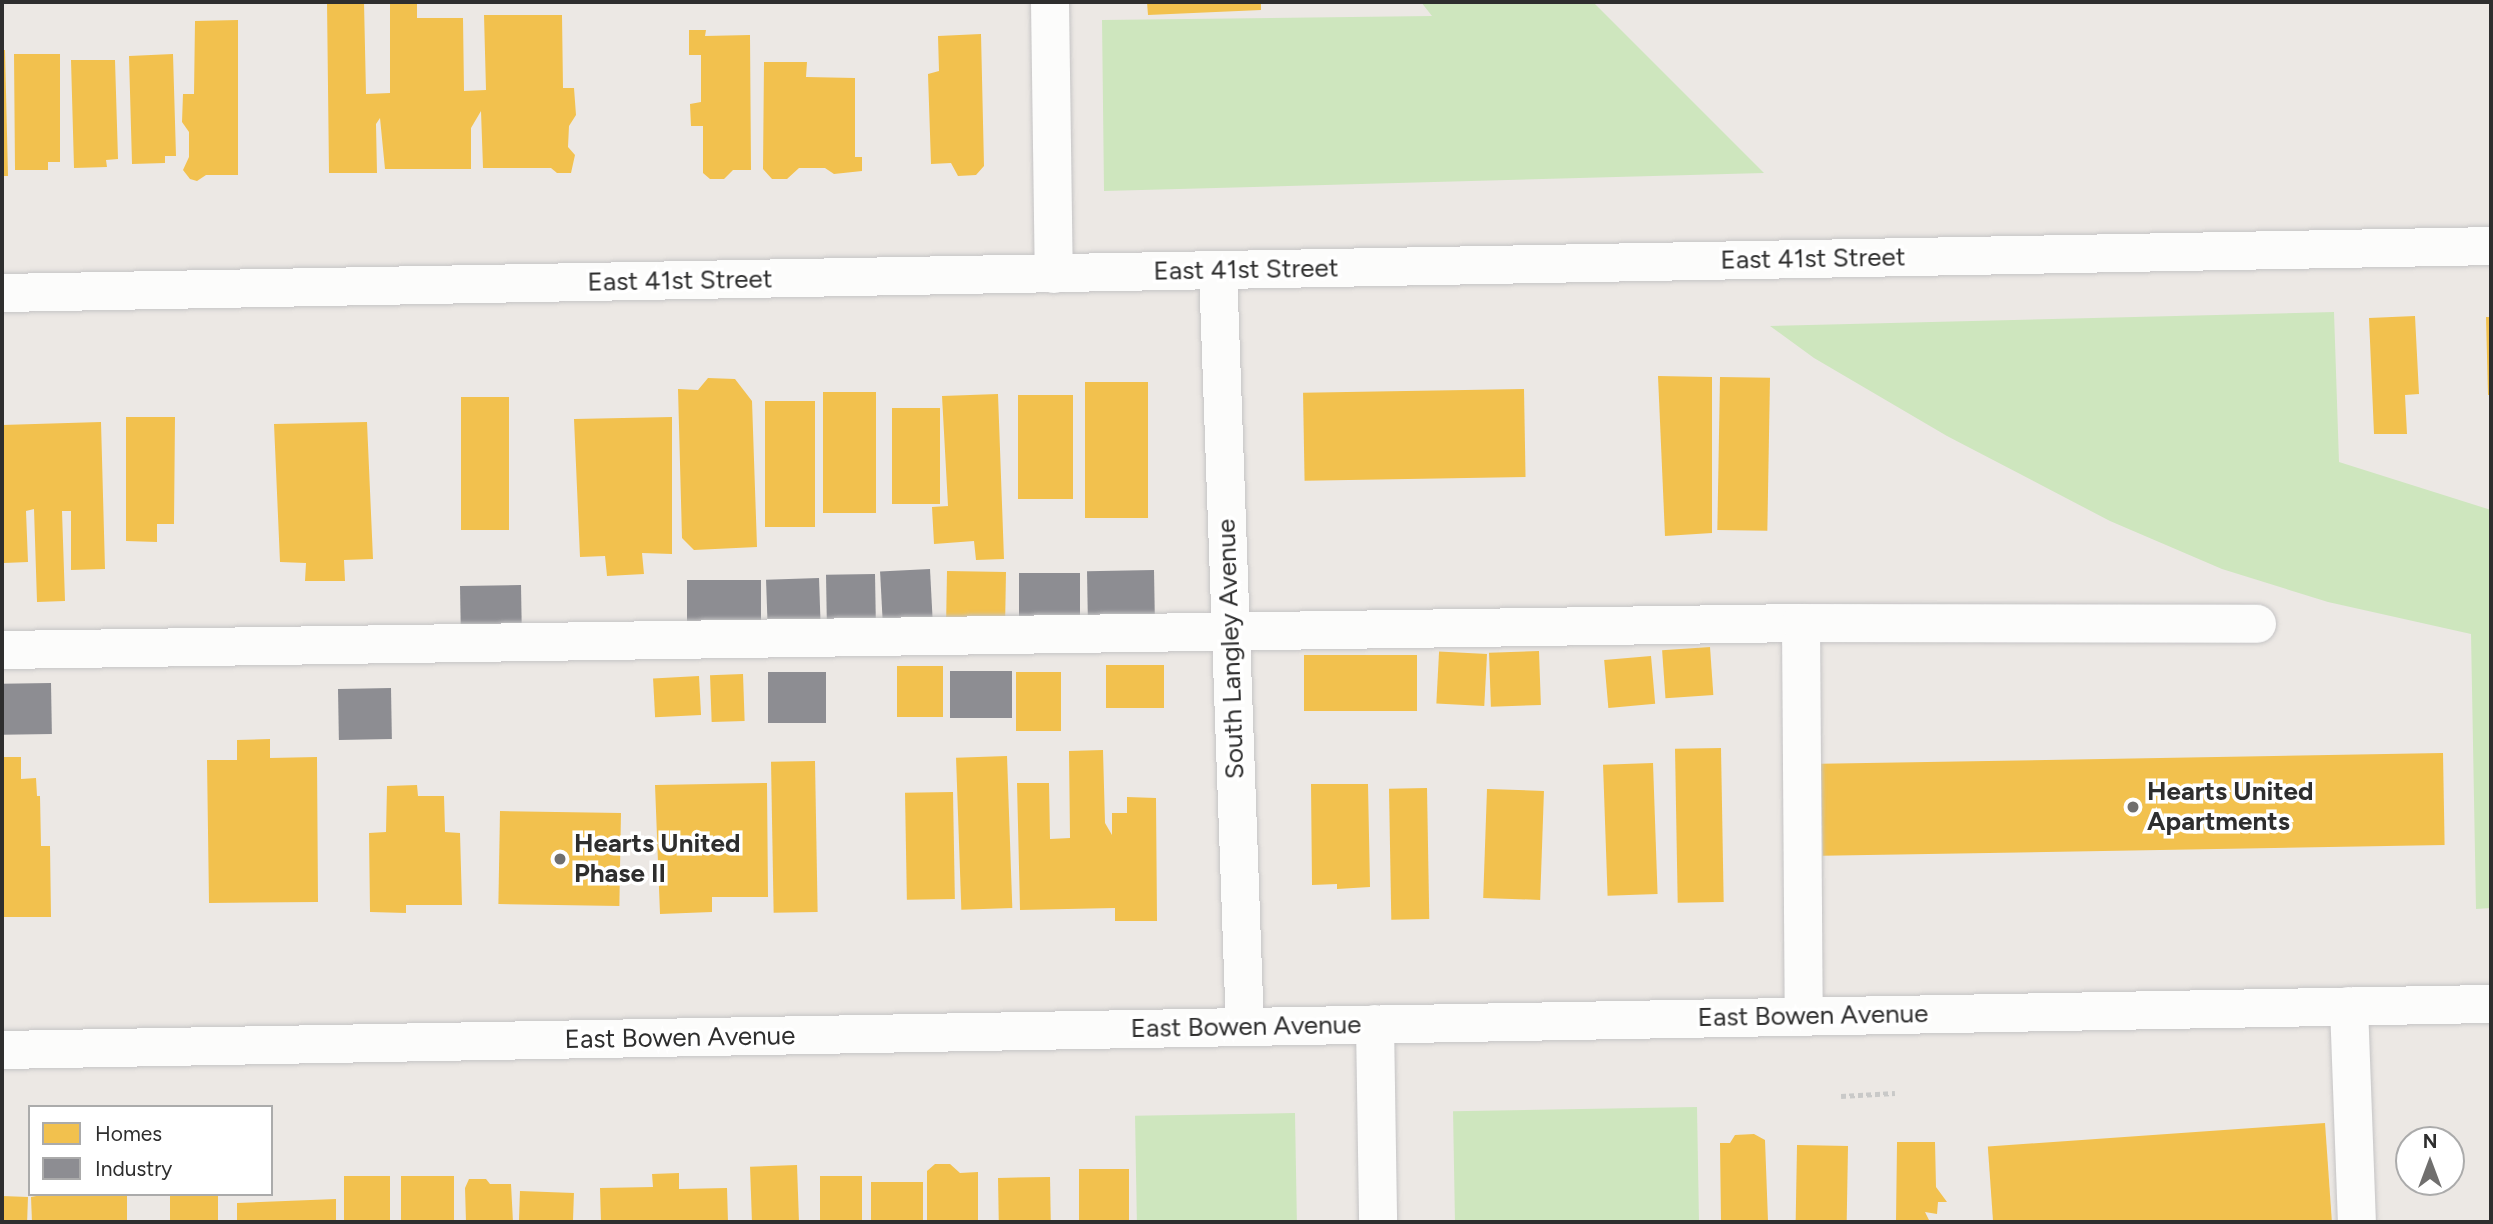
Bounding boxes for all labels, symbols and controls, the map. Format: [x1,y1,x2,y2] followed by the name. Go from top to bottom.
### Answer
[1720,242,1906,276] street label: East 41st Street
[1153,253,1339,287] street label: East 41st Street
[587,264,773,298] street label: East 41st Street
[1211,518,1251,780] street label: South Langley Avenue
[2147,776,2313,838] place label: Hearts United Apartments
[2125,799,2141,815] marker: Hearts United Apartments
[574,828,740,890] place label: Hearts United Phase II
[552,851,568,867] marker: Hearts United Phase II
[1697,998,1929,1034] street label: East Bowen Avenue
[1130,1009,1362,1045] street label: East Bowen Avenue
[564,1020,796,1056] street label: East Bowen Avenue
[28,1105,273,1196] legend
[95,1121,162,1146] text: Homes
[2395,1126,2465,1196] north arrow
[2423,1130,2437,1153] text: N
[95,1156,172,1181] text: Industry

